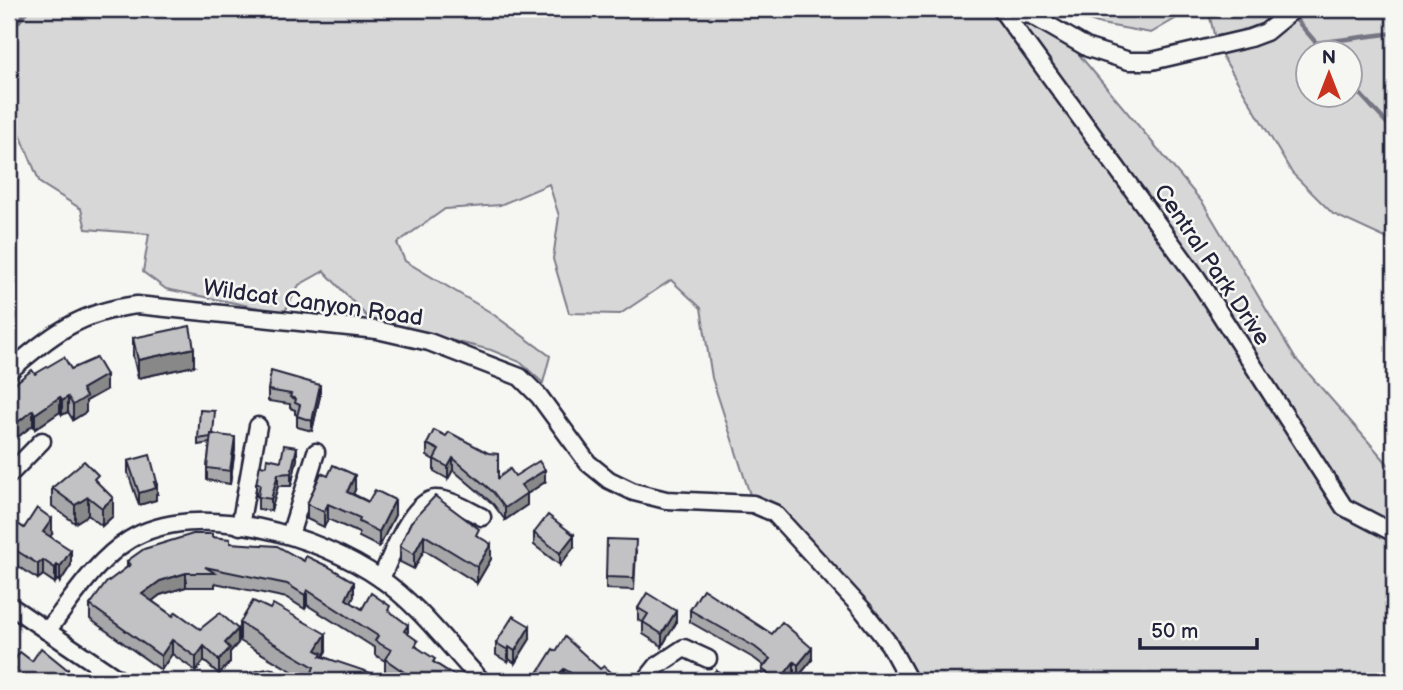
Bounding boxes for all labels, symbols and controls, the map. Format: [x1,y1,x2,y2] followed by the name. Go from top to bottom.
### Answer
[1294,38,1364,108] north arrow
[1322,47,1336,70] text: N
[1148,179,1276,351] street label: Central Park Drive
[201,274,425,332] street label: Wildcat Canyon Road
[1140,606,1258,650] scale bar
[1151,619,1198,644] text: 50 m

